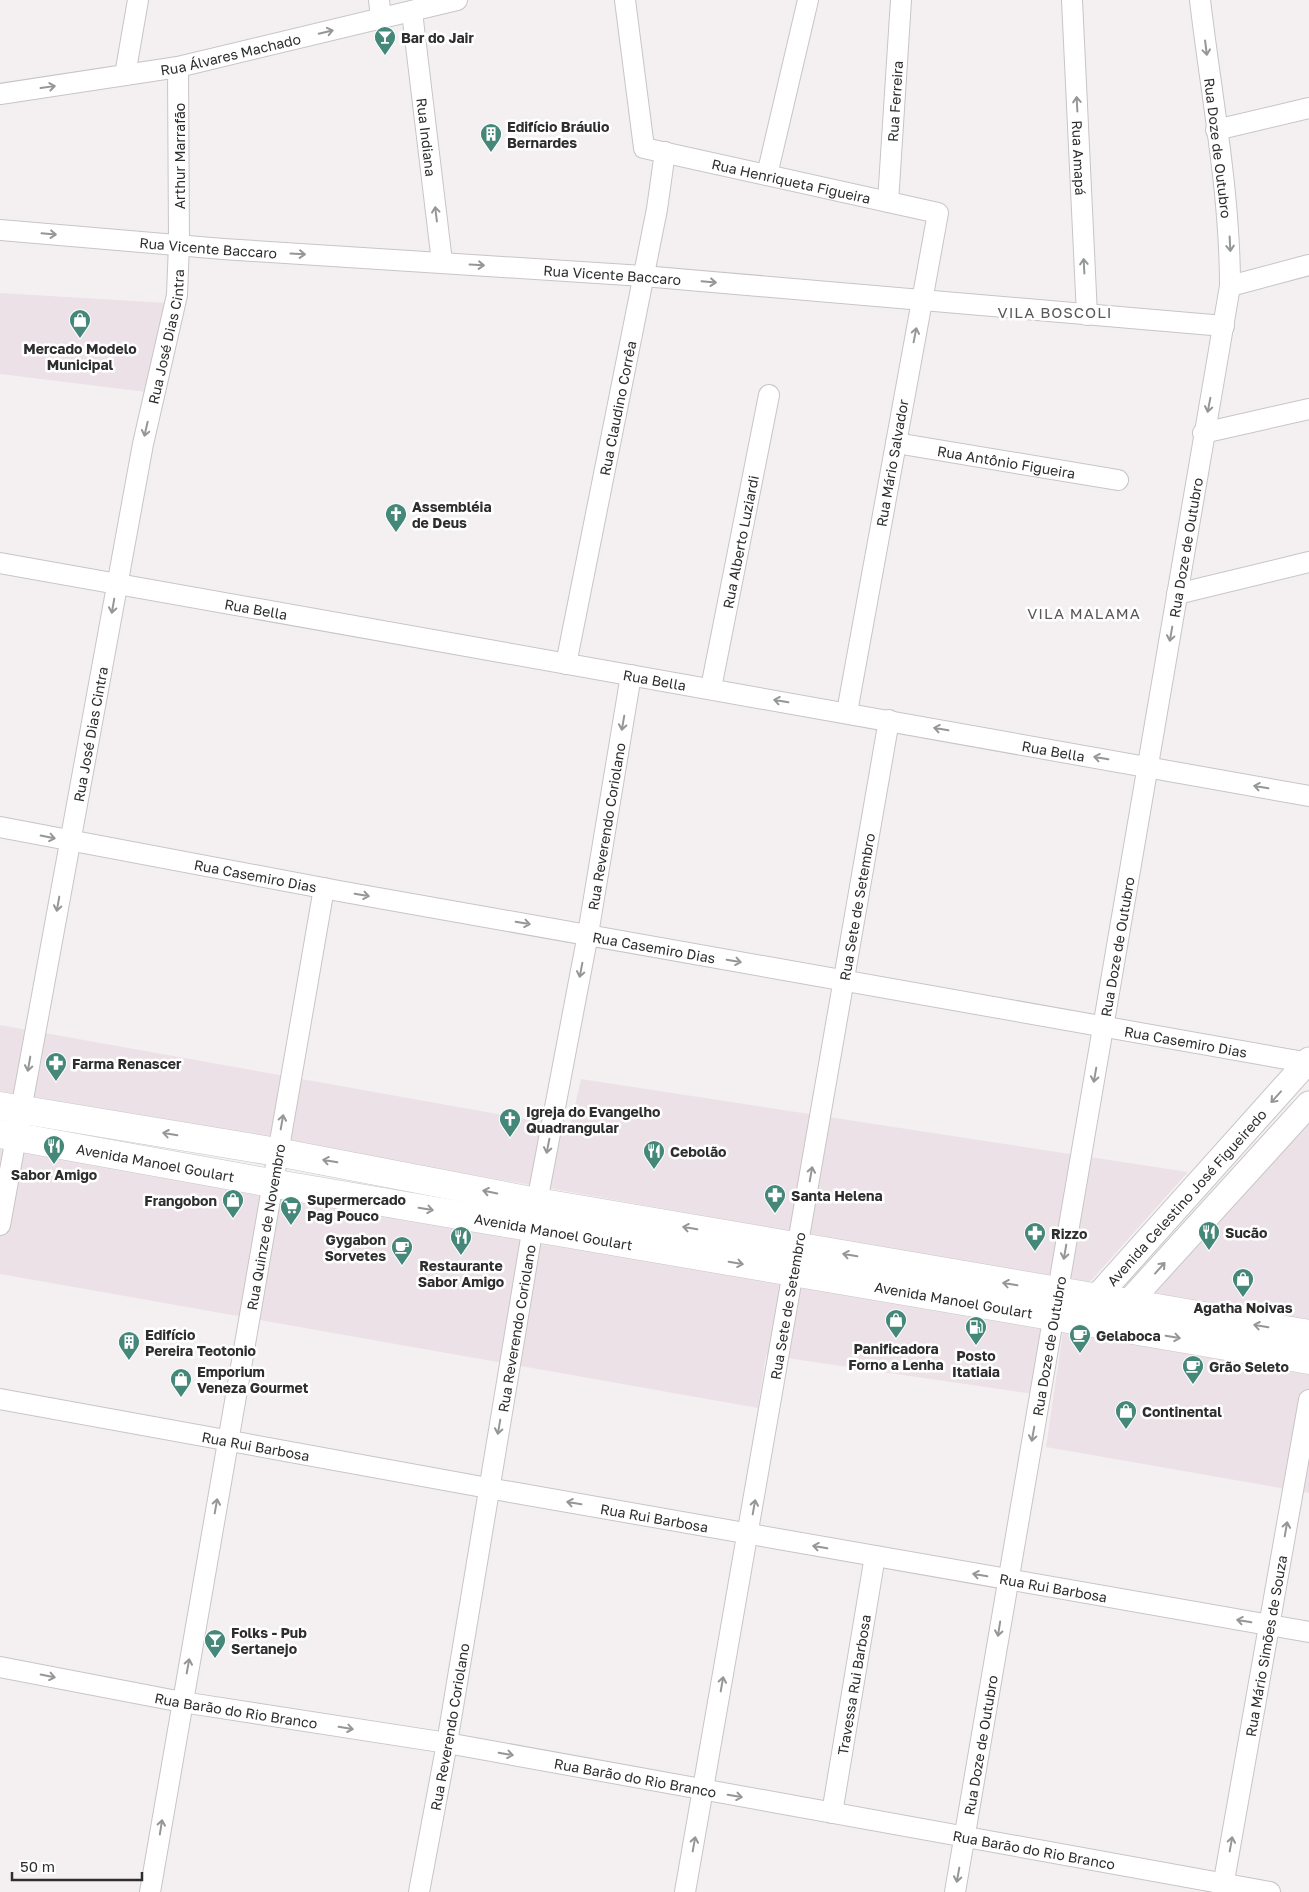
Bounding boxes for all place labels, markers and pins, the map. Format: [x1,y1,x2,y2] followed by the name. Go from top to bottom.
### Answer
[373,25,397,56] bar icon: Bar do Jair
[401,29,474,46] place label: Bar do Jair
[507,118,609,151] place label: Edifício Bráulio Bernardes
[479,122,503,153] building icon: Edifício Bráulio Bernardes
[68,308,92,339] shop icon: Mercado Modelo Municipal
[23,340,137,373] place label: Mercado Modelo Municipal
[412,498,492,531] place label: Assembléia de Deus
[384,502,408,533] church icon: Assembléia de Deus
[44,1051,68,1082] pharmacy icon: Farma Renascer
[72,1055,182,1072] place label: Farma Renascer
[526,1103,660,1136] place label: Igreja do Evangelho Quadrangular
[498,1107,522,1138] church icon: Igreja do Evangelho Quadrangular
[42,1134,66,1165] restaurant icon: Sabor Amigo
[642,1139,666,1170] restaurant icon: Cebolão
[670,1143,726,1160] place label: Cebolão
[11,1166,97,1183] place label: Sabor Amigo
[763,1183,787,1214] pharmacy icon: Santa Helena
[791,1187,883,1204] place label: Santa Helena
[221,1188,245,1219] shop icon: Frangobon
[307,1191,406,1224] place label: Supermercado Pag Pouco
[144,1192,217,1209] place label: Frangobon
[279,1195,303,1226] supermarket icon: Supermercado Pag Pouco
[1197,1220,1221,1251] restaurant icon: Sucão
[1023,1221,1047,1252] pharmacy icon: Rizzo
[1225,1224,1267,1241] place label: Sucão
[449,1225,473,1256] restaurant icon: Restaurante Sabor Amigo
[1051,1225,1087,1242] place label: Rizzo
[324,1231,386,1264] place label: Gygabon Sorvetes
[390,1235,414,1266] cafe icon: Gygabon Sorvetes
[418,1257,504,1290] place label: Restaurante Sabor Amigo
[1231,1267,1255,1298] shop icon: Agatha Noivas
[1194,1299,1293,1316] place label: Agatha Noivas
[884,1308,908,1339] shop icon: Panificadora Forno a Lenha
[964,1315,988,1346] fuel station icon: Posto Itatiaia
[1068,1323,1092,1354] cafe icon: Gelaboca
[145,1326,256,1359] place label: Edifício Pereira Teotonio
[1096,1327,1161,1344] place label: Gelaboca
[117,1330,141,1361] building icon: Edifício Pereira Teotonio
[848,1340,944,1373] place label: Panificadora Forno a Lenha
[952,1347,1000,1380] place label: Posto Itatiaia
[1181,1354,1205,1385] cafe icon: Grão Seleto
[1209,1358,1289,1375] place label: Grão Seleto
[197,1363,309,1396] place label: Emporium Veneza Gourmet
[169,1367,193,1398] shop icon: Emporium Veneza Gourmet
[1114,1399,1138,1430] shop icon: Continental
[1142,1403,1222,1420] place label: Continental
[231,1624,307,1657] place label: Folks - Pub Sertanejo
[203,1628,227,1659] bar icon: Folks - Pub Sertanejo

